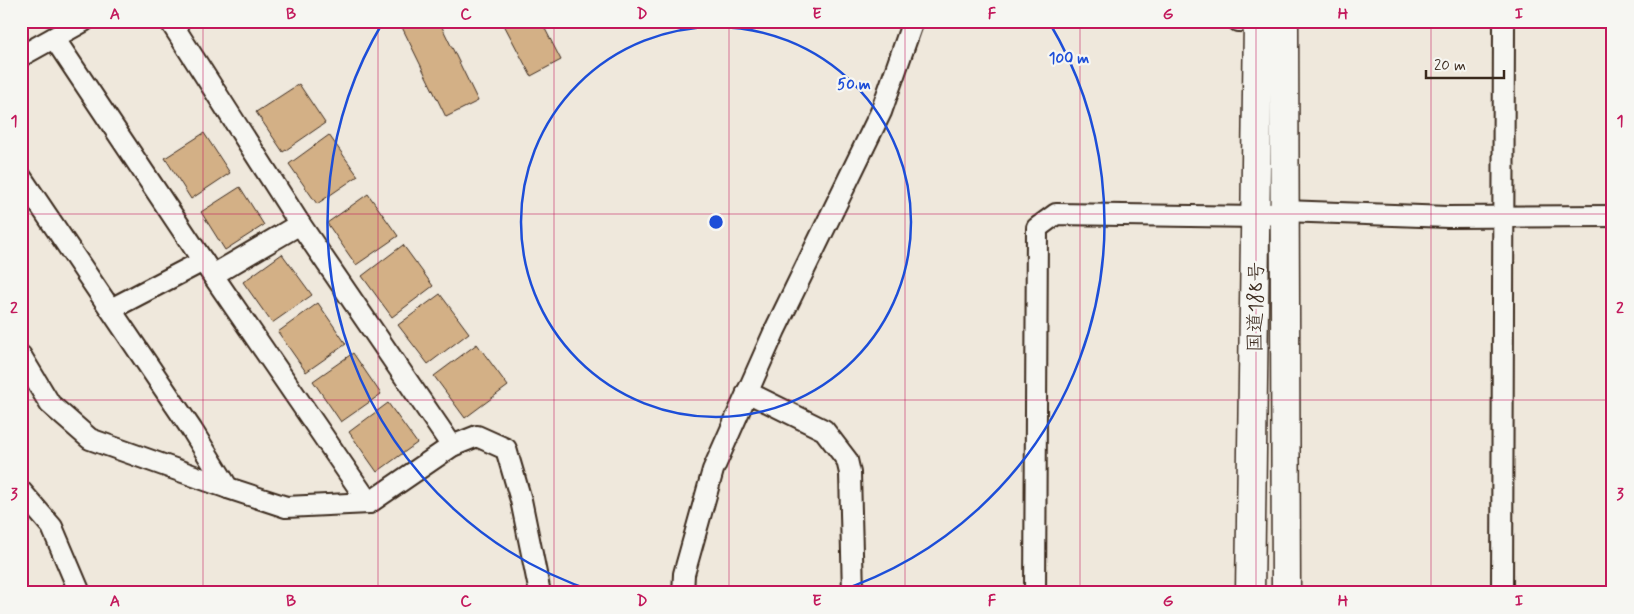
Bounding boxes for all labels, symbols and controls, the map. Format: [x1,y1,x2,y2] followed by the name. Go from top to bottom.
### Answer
[110,4,120,25] text: A
[286,4,296,25] text: B
[460,4,472,25] text: C
[636,4,648,25] text: D
[812,4,822,25] text: E
[988,4,997,25] text: F
[1163,4,1174,25] text: G
[1338,4,1349,25] text: H
[1515,4,1524,25] text: I
[1426,48,1504,80] scale bar
[1049,49,1089,69] text: 100 m
[1434,56,1466,76] text: 20 m
[837,75,871,95] text: 50 m
[10,111,18,132] text: 1
[1616,111,1624,132] text: 1
[707,213,725,231] centre of rings
[1242,261,1271,353] street label: 国道188号
[10,298,18,319] text: 2
[1616,298,1624,319] text: 2
[10,484,18,505] text: 3
[1616,484,1624,505] text: 3
[110,591,120,612] text: A
[286,591,296,612] text: B
[460,591,472,612] text: C
[636,591,648,612] text: D
[812,591,822,612] text: E
[988,591,997,612] text: F
[1163,591,1174,612] text: G
[1338,591,1349,612] text: H
[1515,591,1524,612] text: I

